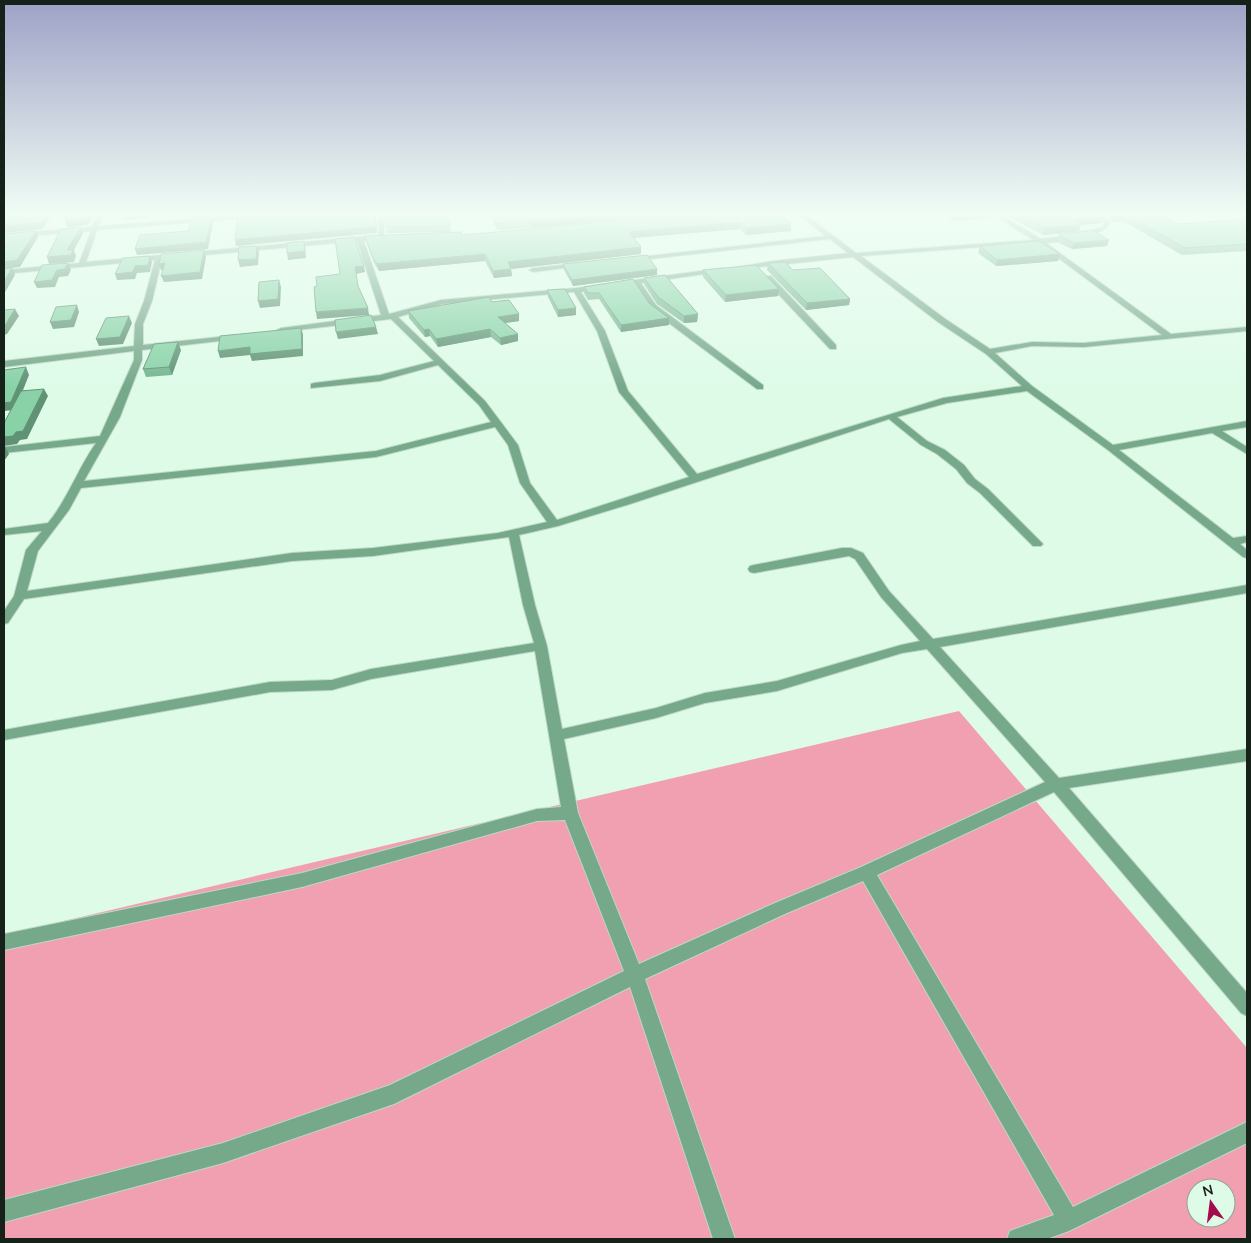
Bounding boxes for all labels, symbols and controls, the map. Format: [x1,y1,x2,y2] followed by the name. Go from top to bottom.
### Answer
[1186,1178,1236,1228] north arrow
[1201,1180,1215,1201] text: N

